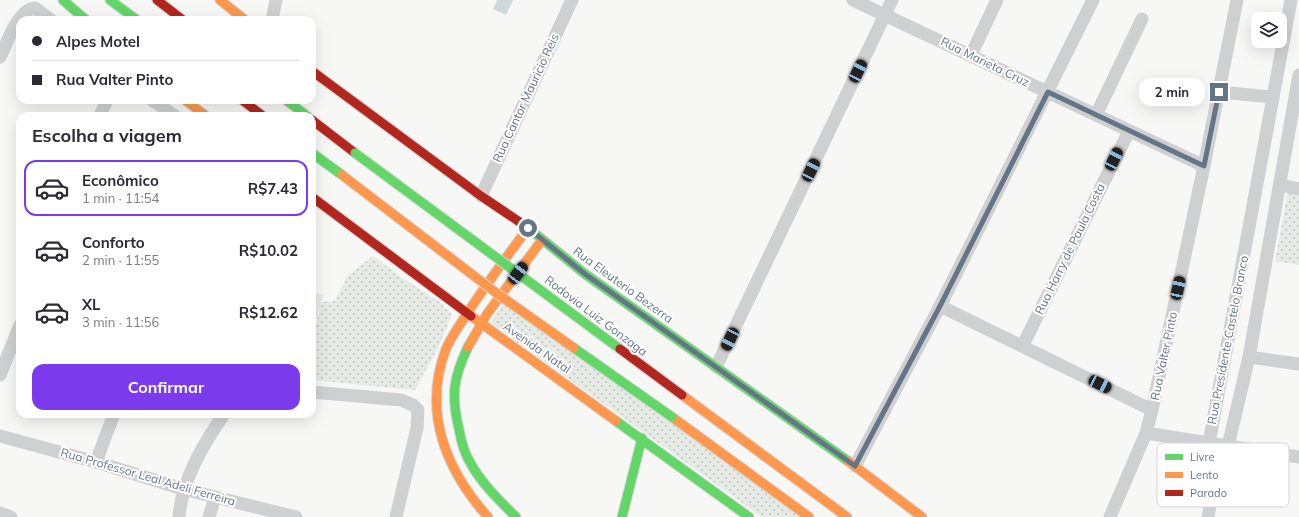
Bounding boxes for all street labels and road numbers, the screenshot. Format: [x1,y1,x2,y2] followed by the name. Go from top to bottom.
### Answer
[489,31,562,164] street label: Rua Cantor Mauricio Reis
[938,34,1032,90] street label: Rua Marieta Cruz
[1031,181,1108,317] street label: Rua Harry de Paula Costa
[570,243,676,326] street label: Rua Eleuterio Bezerra
[1204,254,1251,425] street label: Rua Presidente Castelo Branco
[542,272,651,359] street label: Rodovia Luiz Gonzaga
[1147,310,1180,402] street label: Rua Valter Pinto
[501,319,574,376] street label: Avenida Natal
[59,444,237,509] street label: Rua Professor Leal Adeli Ferreira

